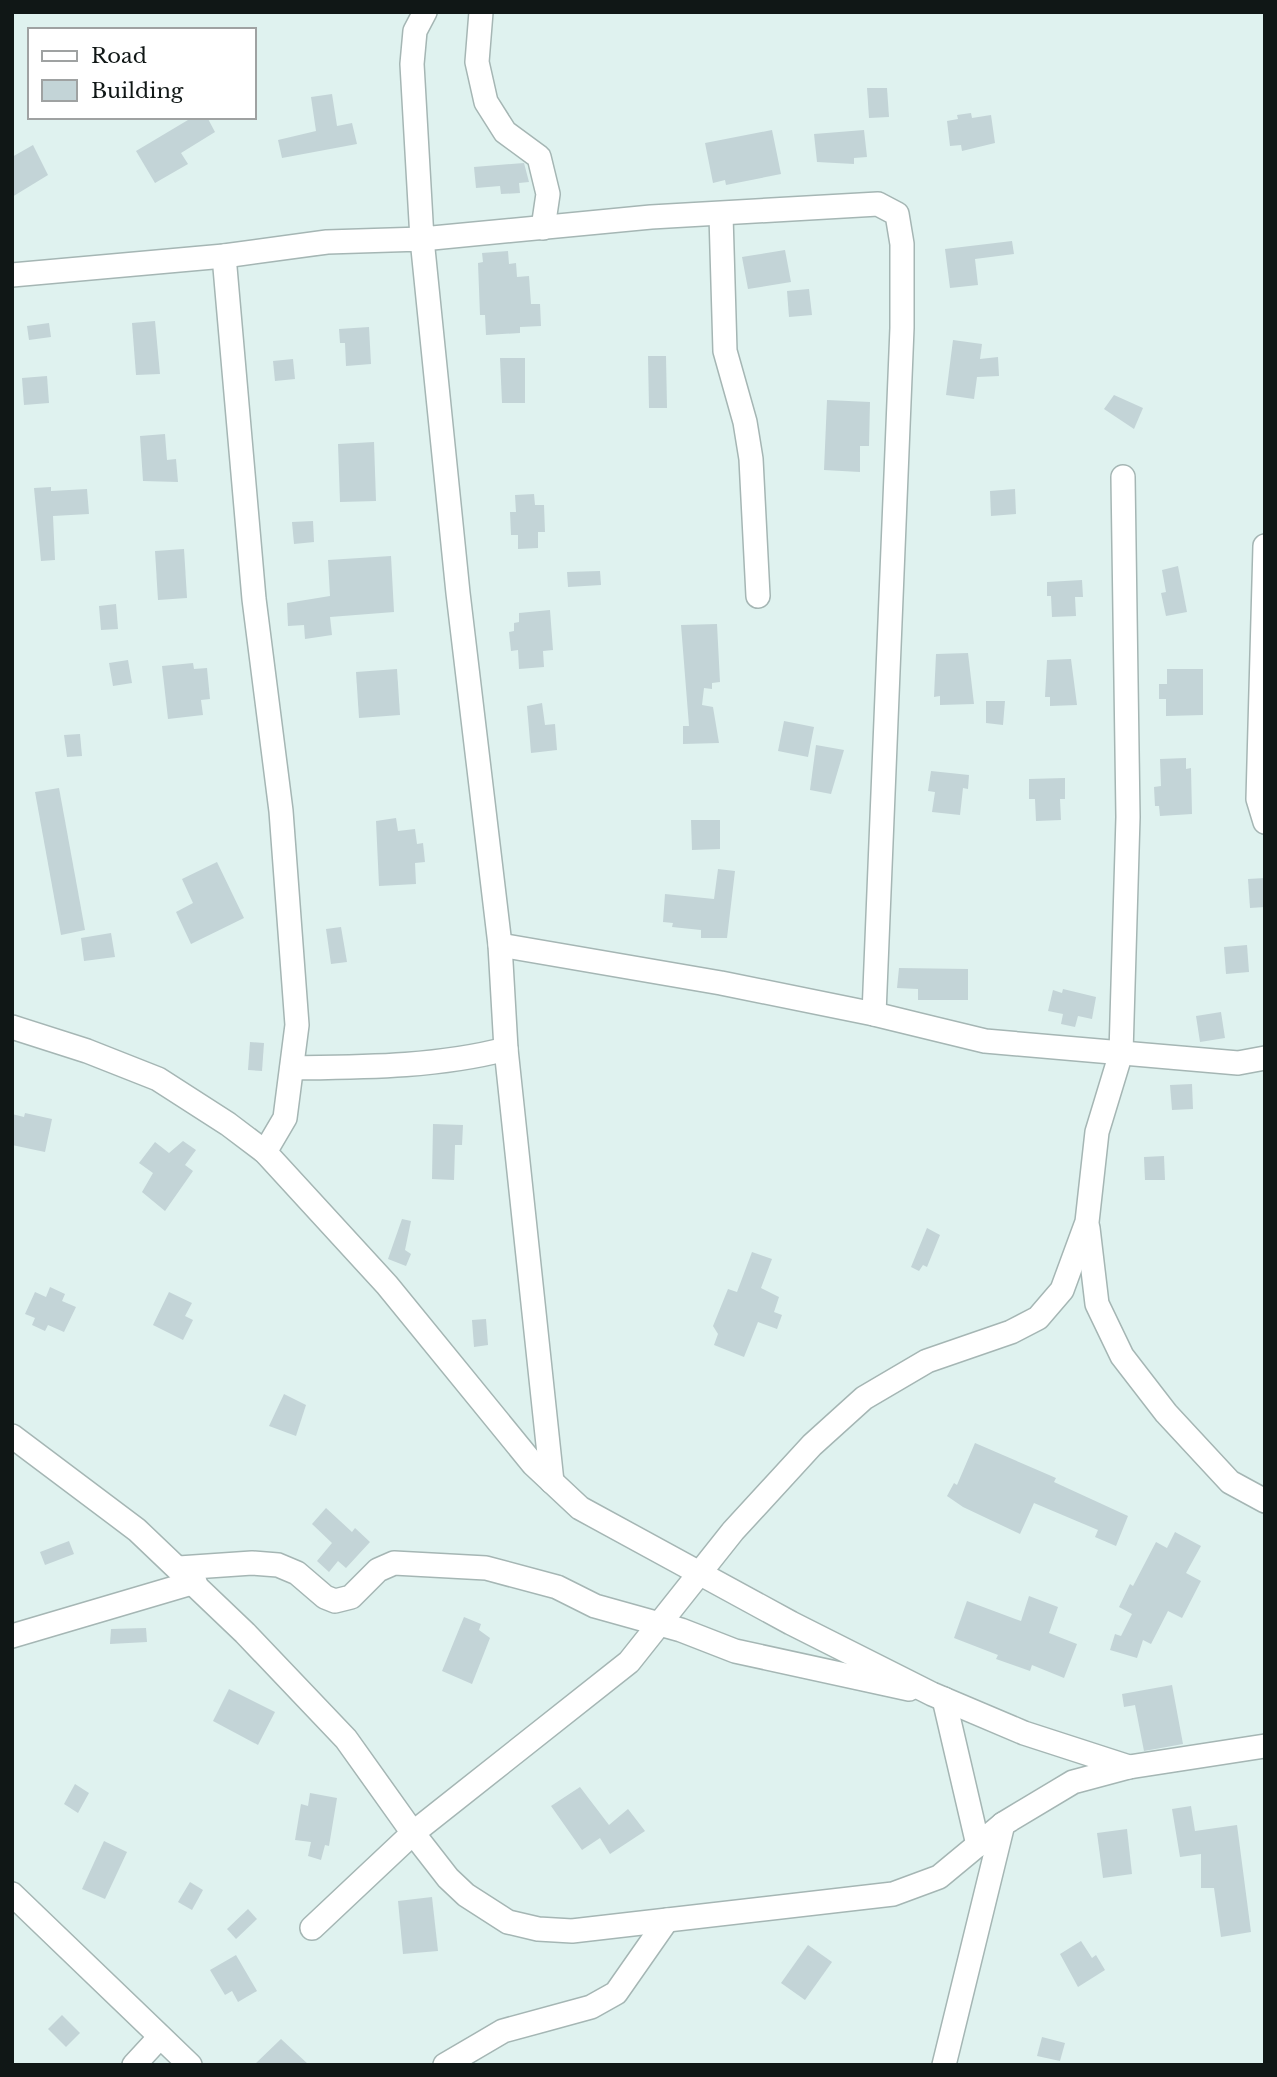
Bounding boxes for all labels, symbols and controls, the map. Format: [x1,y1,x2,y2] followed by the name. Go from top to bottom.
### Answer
[28,28,256,119] legend
[91,43,147,69] text: Road
[91,78,184,104] text: Building

